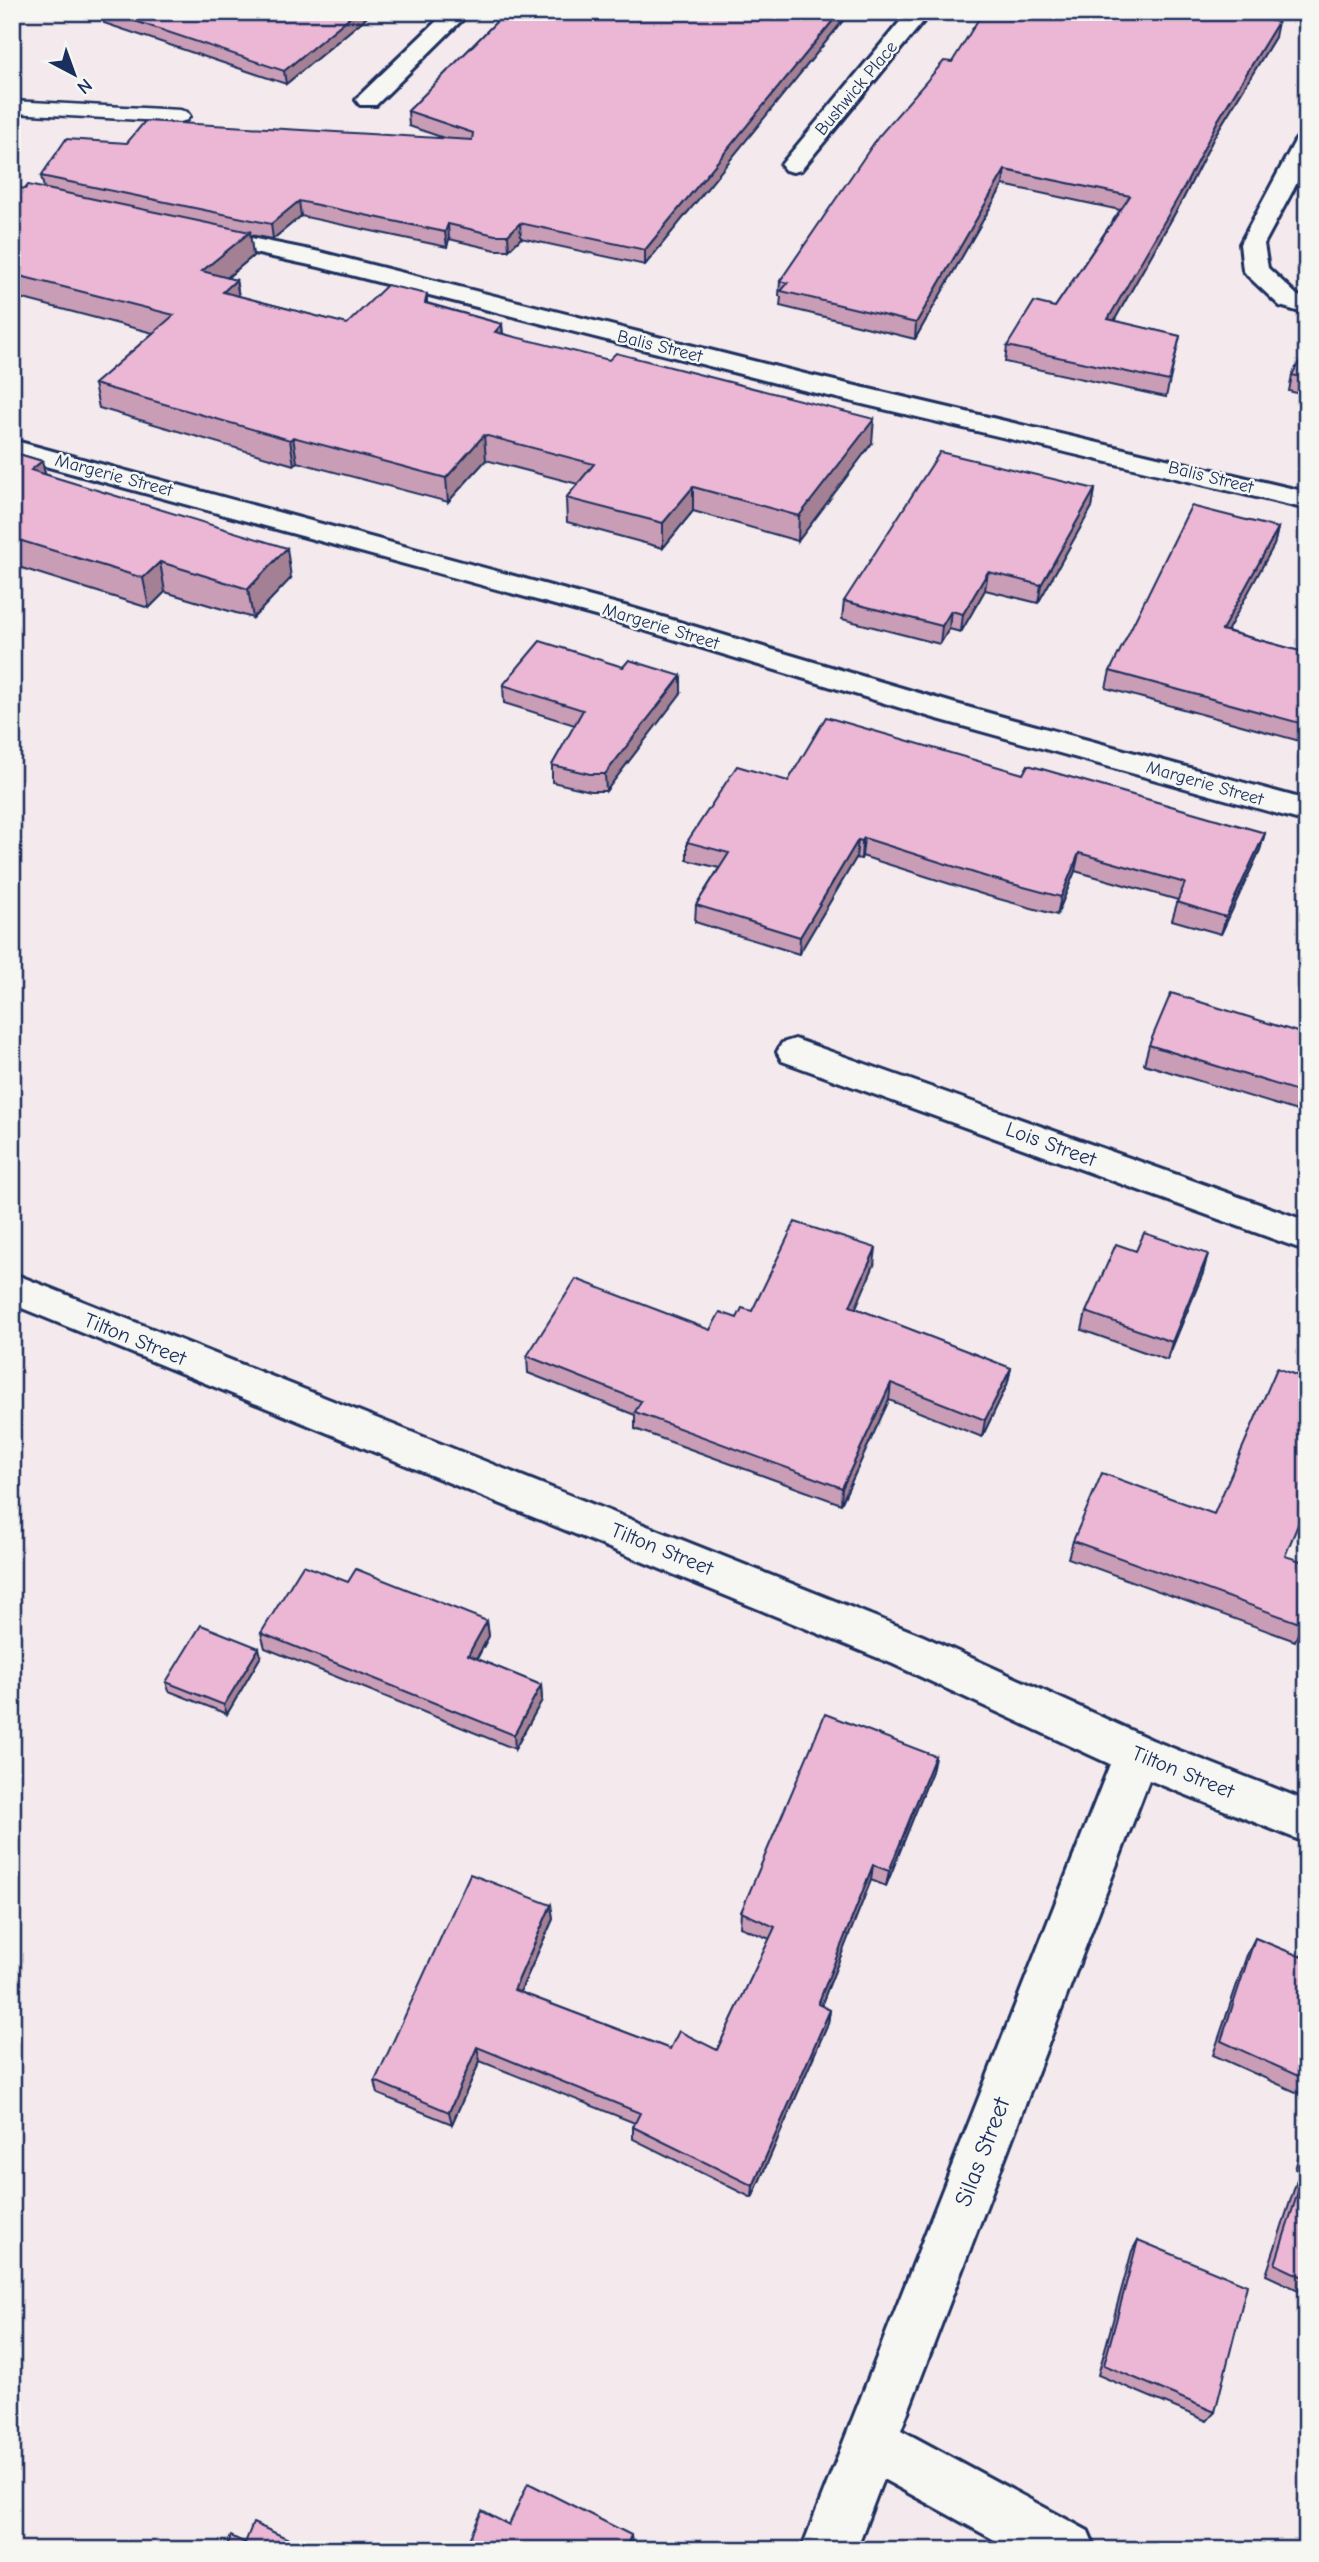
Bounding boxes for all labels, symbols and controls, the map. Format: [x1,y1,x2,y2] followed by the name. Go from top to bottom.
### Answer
[811,37,902,140] street label: Bushwick Place
[38,38,108,108] north arrow
[73,74,96,98] text: N
[615,326,705,367] street label: Balis Street
[53,450,176,501] street label: Margerie Street
[1166,457,1256,498] street label: Balis Street
[600,599,723,654] street label: Margerie Street
[1144,757,1267,810] street label: Margerie Street
[1003,1117,1100,1172] street label: Lois Street
[80,1308,191,1371] street label: Tilton Street
[607,1518,718,1581] street label: Tilton Street
[1128,1741,1239,1804] street label: Tilton Street
[948,2093,1016,2210] street label: Silas Street

